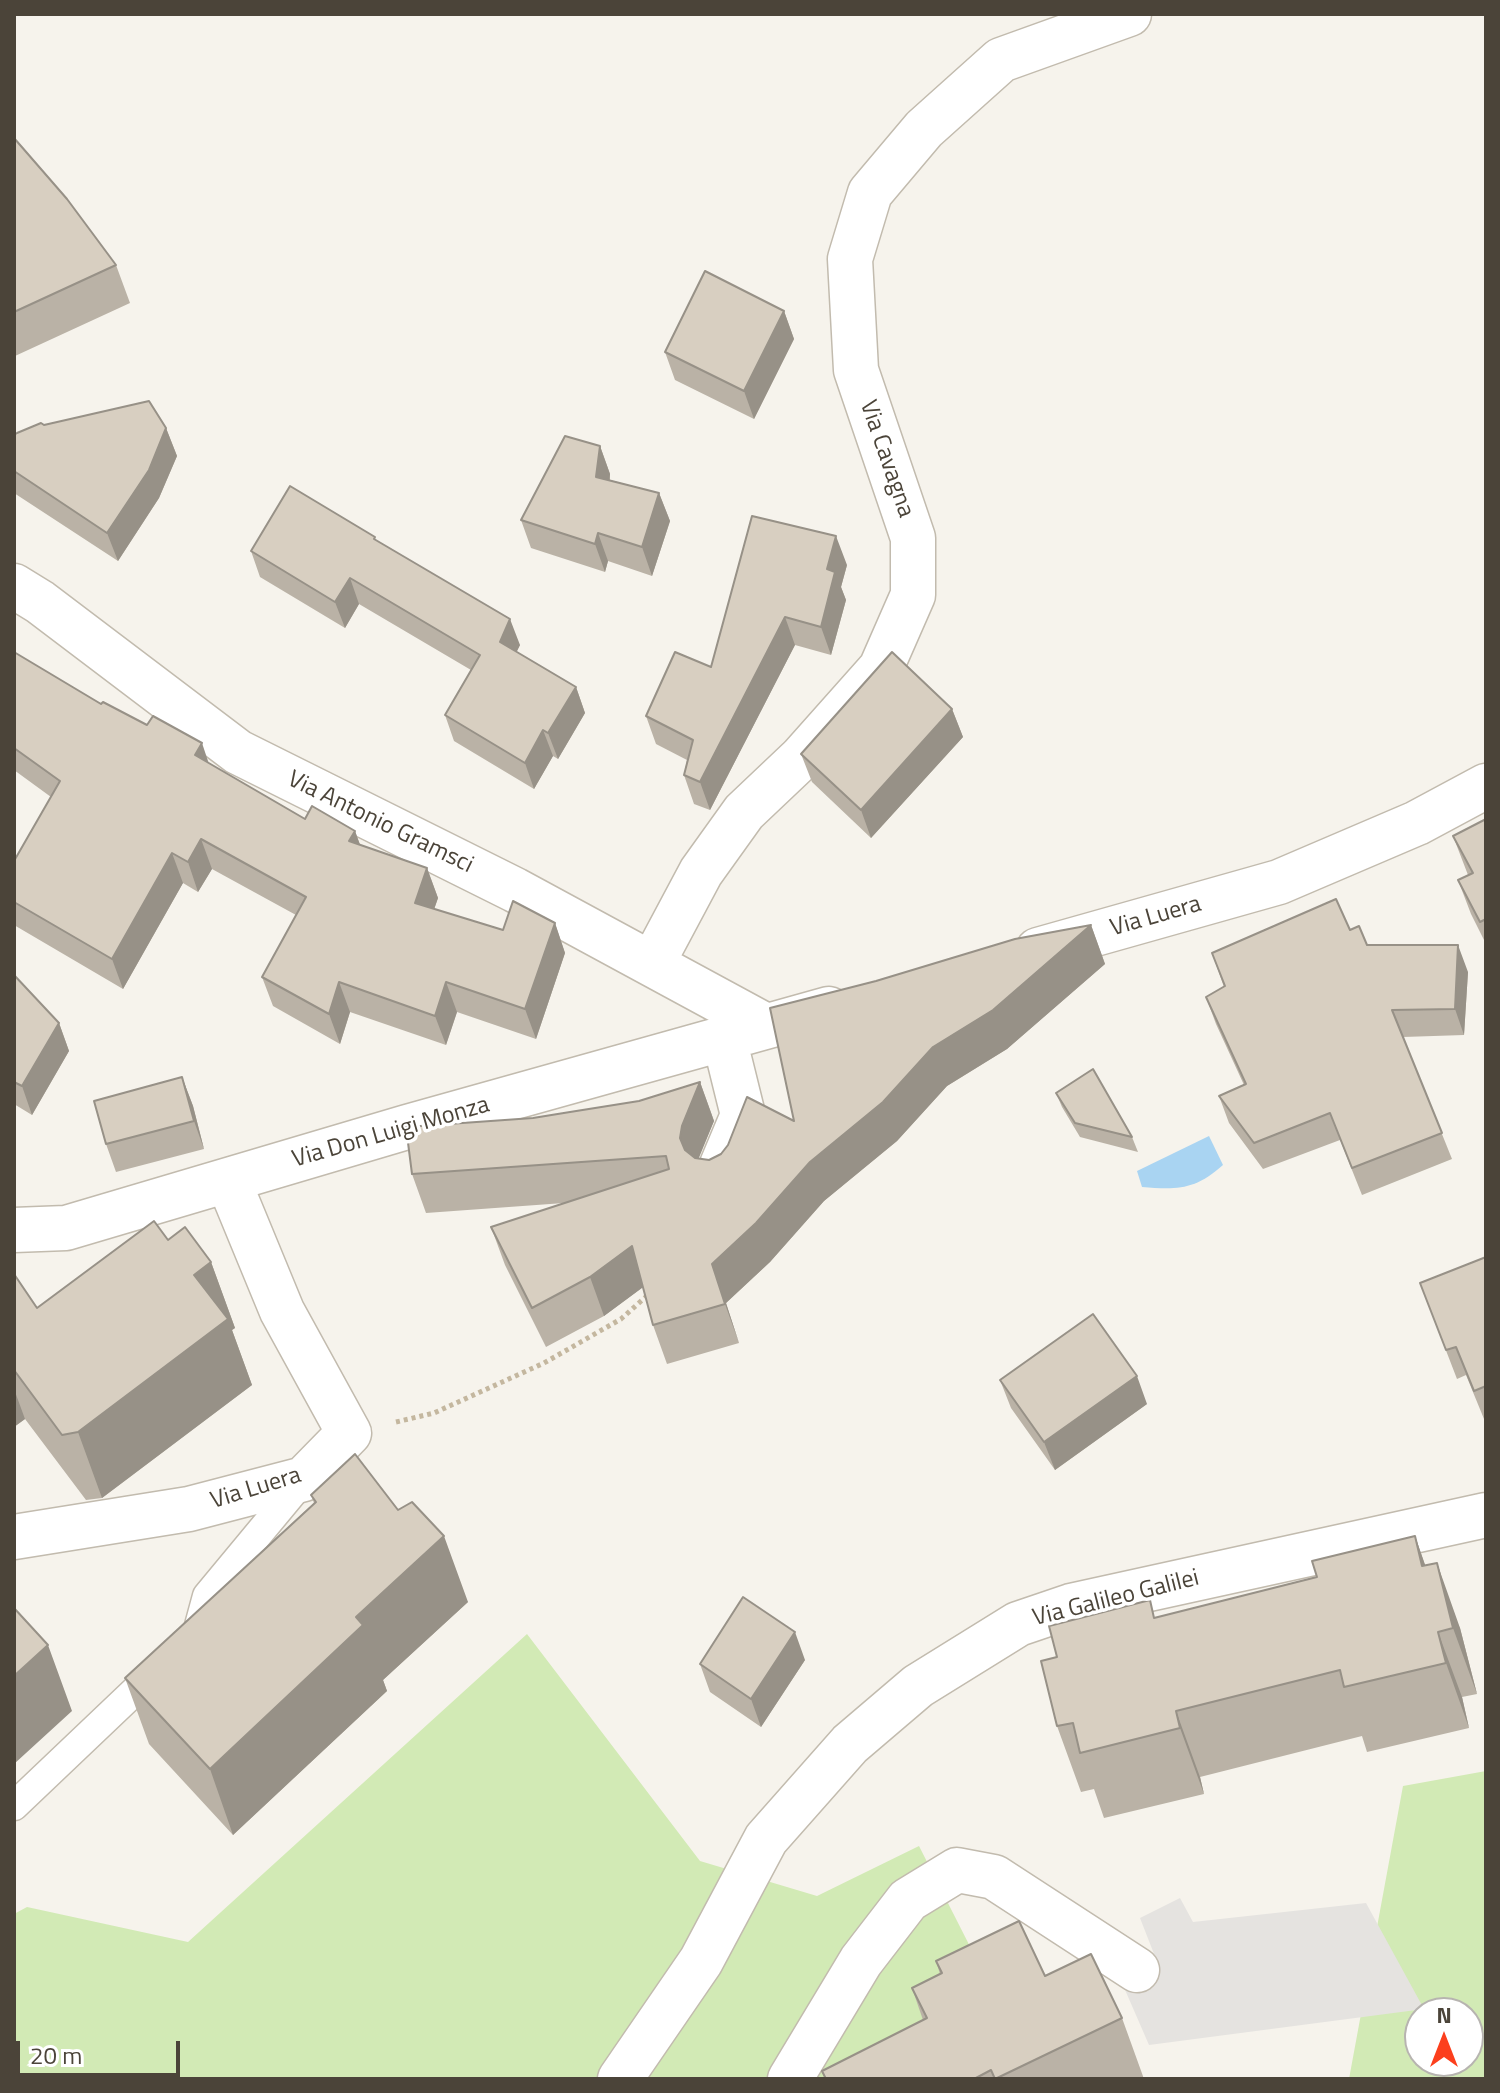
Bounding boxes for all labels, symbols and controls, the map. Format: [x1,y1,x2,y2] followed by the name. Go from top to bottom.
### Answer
[853,397,919,521] street label: Via Cavagna
[283,766,477,880] street label: Via Antonio Gramsci
[1107,890,1205,944] street label: Via Luera
[289,1091,493,1175] street label: Via Don Luigi Monza
[207,1462,305,1516] street label: Via Luera
[1030,1564,1202,1634] street label: Via Galileo Galilei
[1404,1997,1484,2077] north arrow
[1436,1998,1452,2032] text: N
[20,2025,184,2075] scale bar
[30,2037,82,2073] text: 20 m

